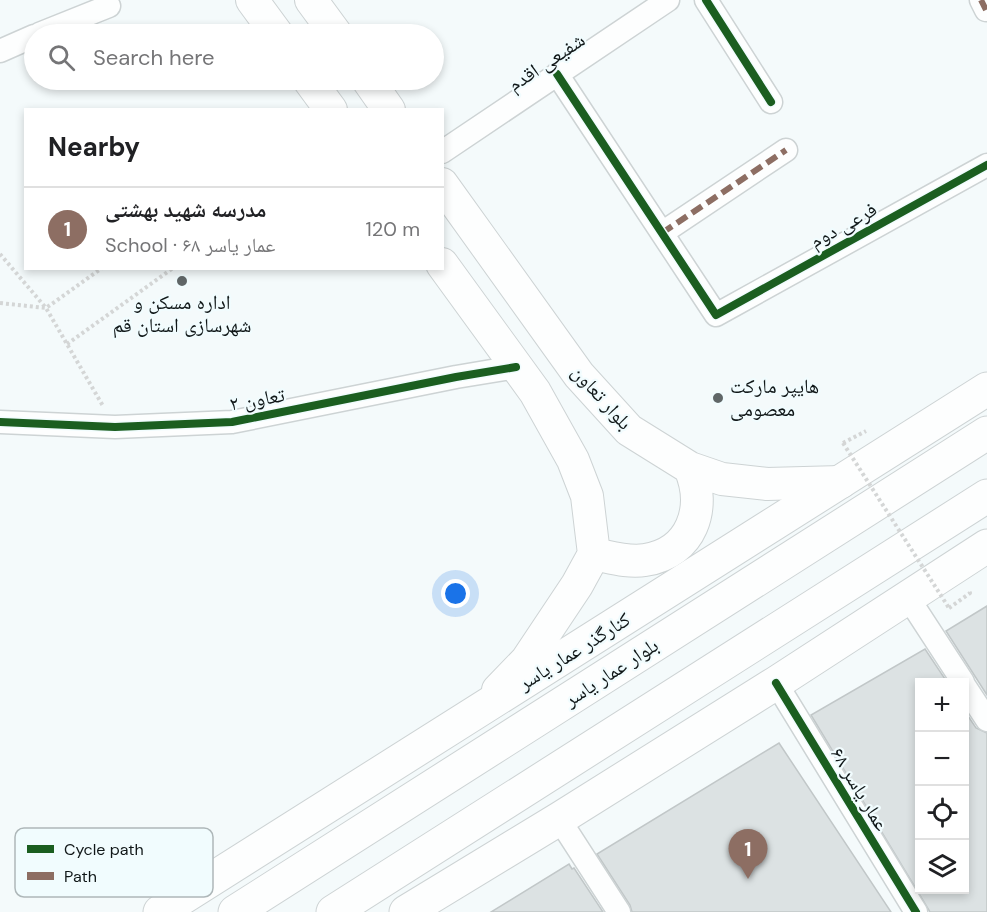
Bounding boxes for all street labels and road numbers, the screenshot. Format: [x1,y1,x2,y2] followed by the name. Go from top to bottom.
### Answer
[502,27,590,98] street label: شفیعی اقدم
[805,196,882,255] street label: فرعی دوم
[566,359,638,435] street label: بلوار تعاون
[227,381,287,417] street label: تعاون ۲
[512,606,635,696] street label: کنارگذر عمار یاسر
[558,632,663,713] street label: بلوار عمار یاسر
[825,742,895,836] street label: عمار یاسر ۶۸

